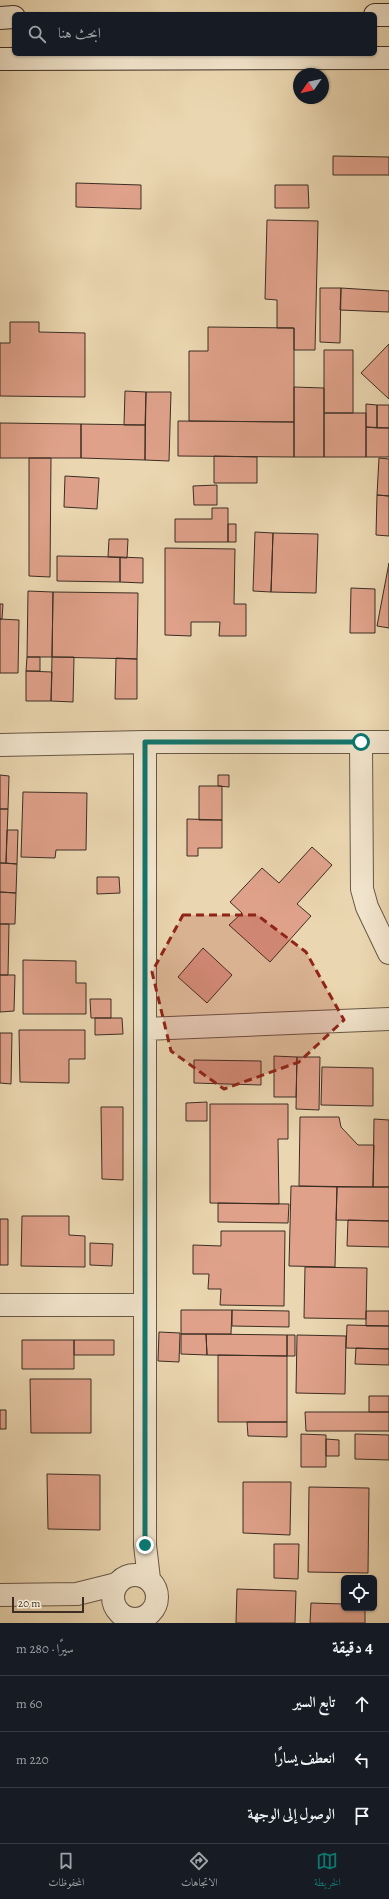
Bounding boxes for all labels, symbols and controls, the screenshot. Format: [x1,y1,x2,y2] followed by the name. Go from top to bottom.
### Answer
[12,12,377,56] search box
[26,23,48,45] icon: search
[58,23,101,43] text: ابحث هنا
[293,68,329,104] north arrow
[352,733,370,751] route start
[136,1536,154,1554] route end
[341,1575,377,1611] map controls
[341,1575,377,1611] button: locate
[12,1595,84,1614] scale bar
[18,1596,40,1611] text: 20 m
[332,1636,373,1659] text: 4 دقيقة
[16,1640,74,1657] text: سيرًا · 280 m
[293,1692,335,1712] text: تابع السير
[351,1693,373,1715] icon: ahead
[16,1695,42,1712] text: 60 m
[274,1748,335,1768] text: انعطف يسارًا
[351,1749,373,1771] icon: left
[16,1751,49,1768] text: 220 m
[248,1804,335,1824] text: الوصول إلى الوجهة
[351,1805,373,1827] icon: arrive
[48,1850,84,1893] tab: المحفوظات
[181,1850,218,1893] tab: الاتجاهات
[314,1850,341,1893] tab: الخريطة

